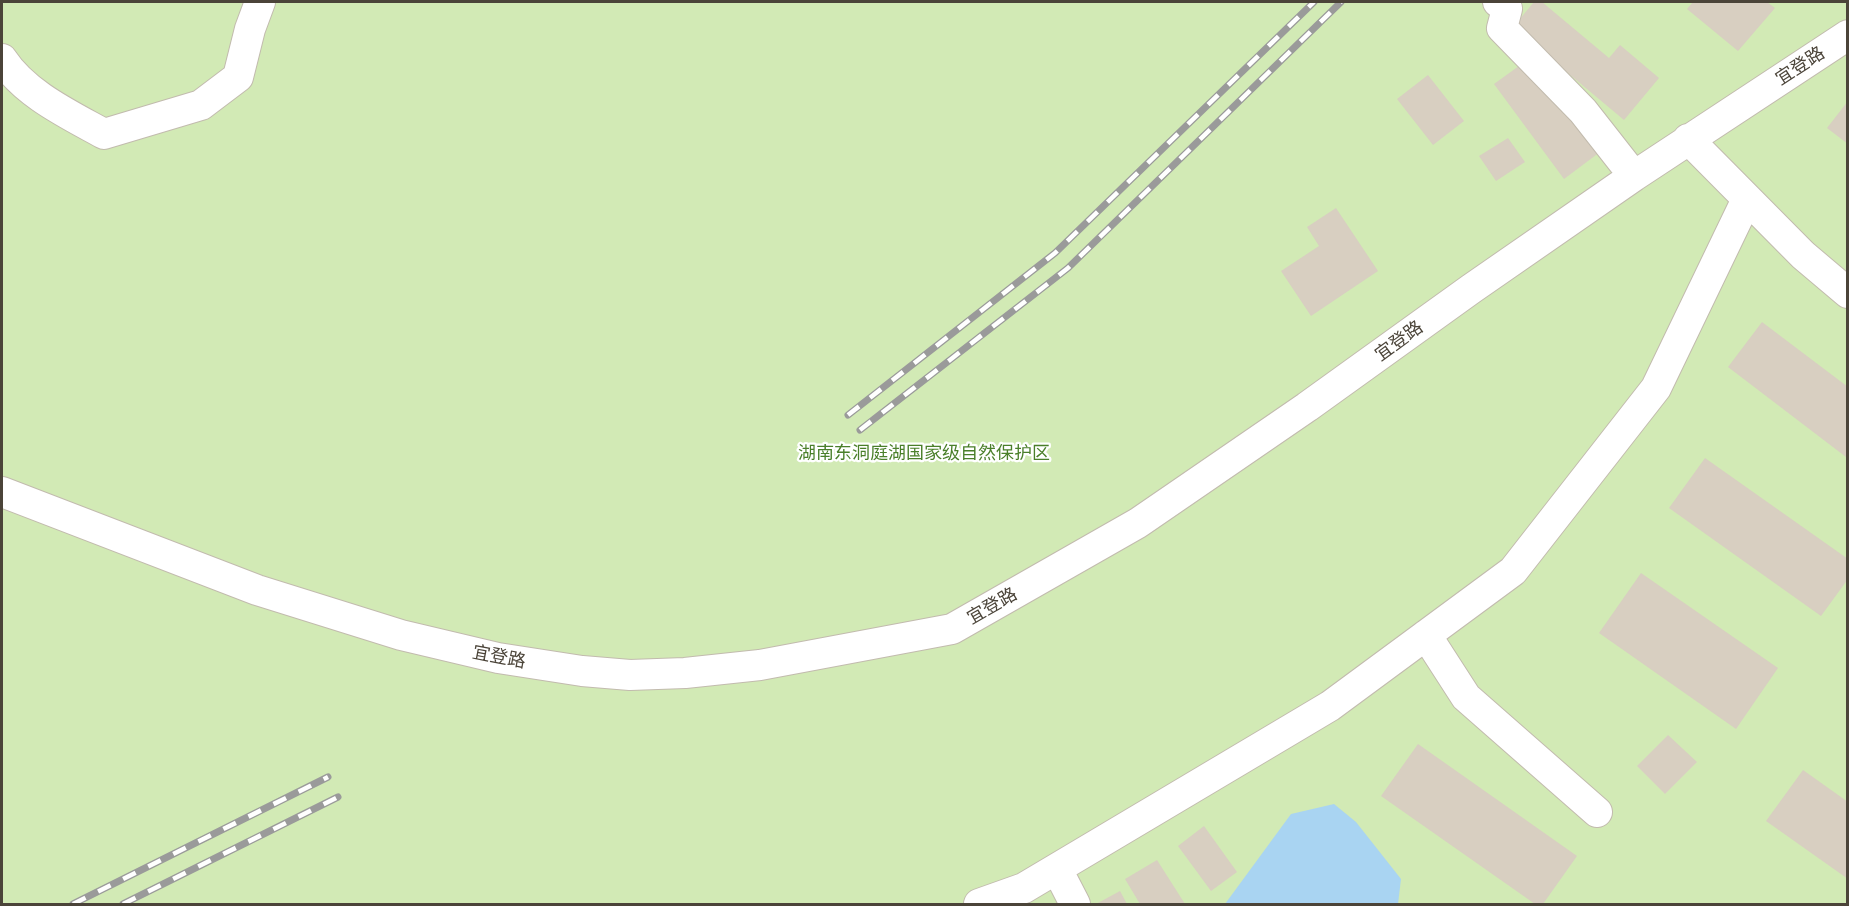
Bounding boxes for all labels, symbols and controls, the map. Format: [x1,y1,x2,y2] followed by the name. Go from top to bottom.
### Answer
[1771,42,1829,90] street label: 宜登路
[1371,316,1427,366] street label: 宜登路
[798,442,1050,464] park label: 湖南东洞庭湖国家级自然保护区
[963,583,1021,629] street label: 宜登路
[470,641,528,673] street label: 宜登路

